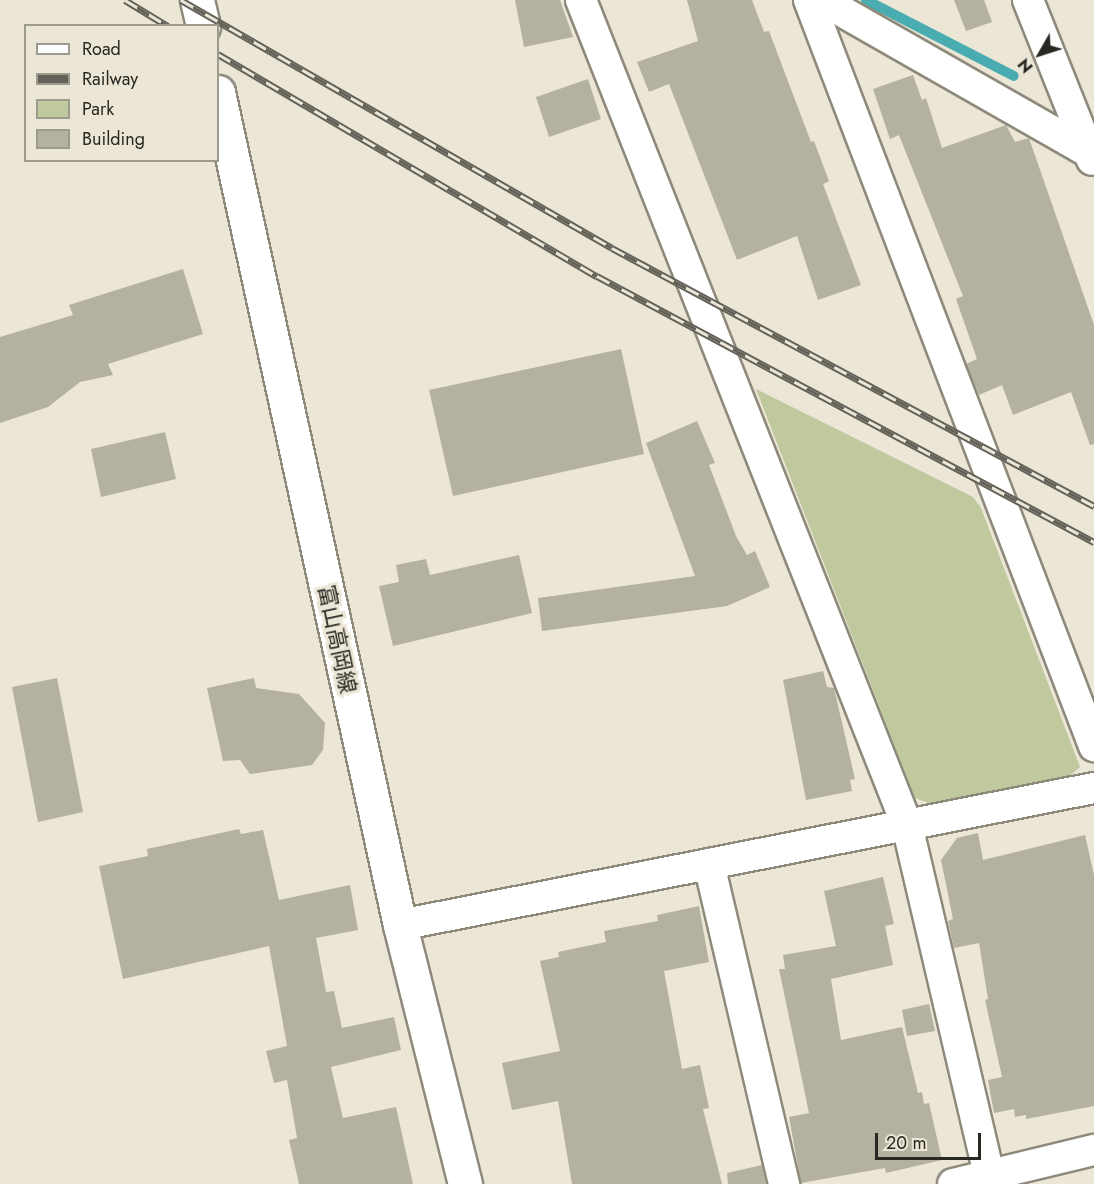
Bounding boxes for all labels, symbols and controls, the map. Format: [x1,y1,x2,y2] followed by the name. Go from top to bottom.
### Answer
[24,24,219,162] legend
[1010,24,1070,84] north arrow
[82,36,121,62] text: Road
[1013,53,1039,78] text: N
[82,66,138,92] text: Railway
[82,96,114,122] text: Park
[82,126,145,152] text: Building
[313,582,361,696] street label: 富山高岡線
[878,1121,984,1159] scale bar
[886,1130,926,1156] text: 20 m

